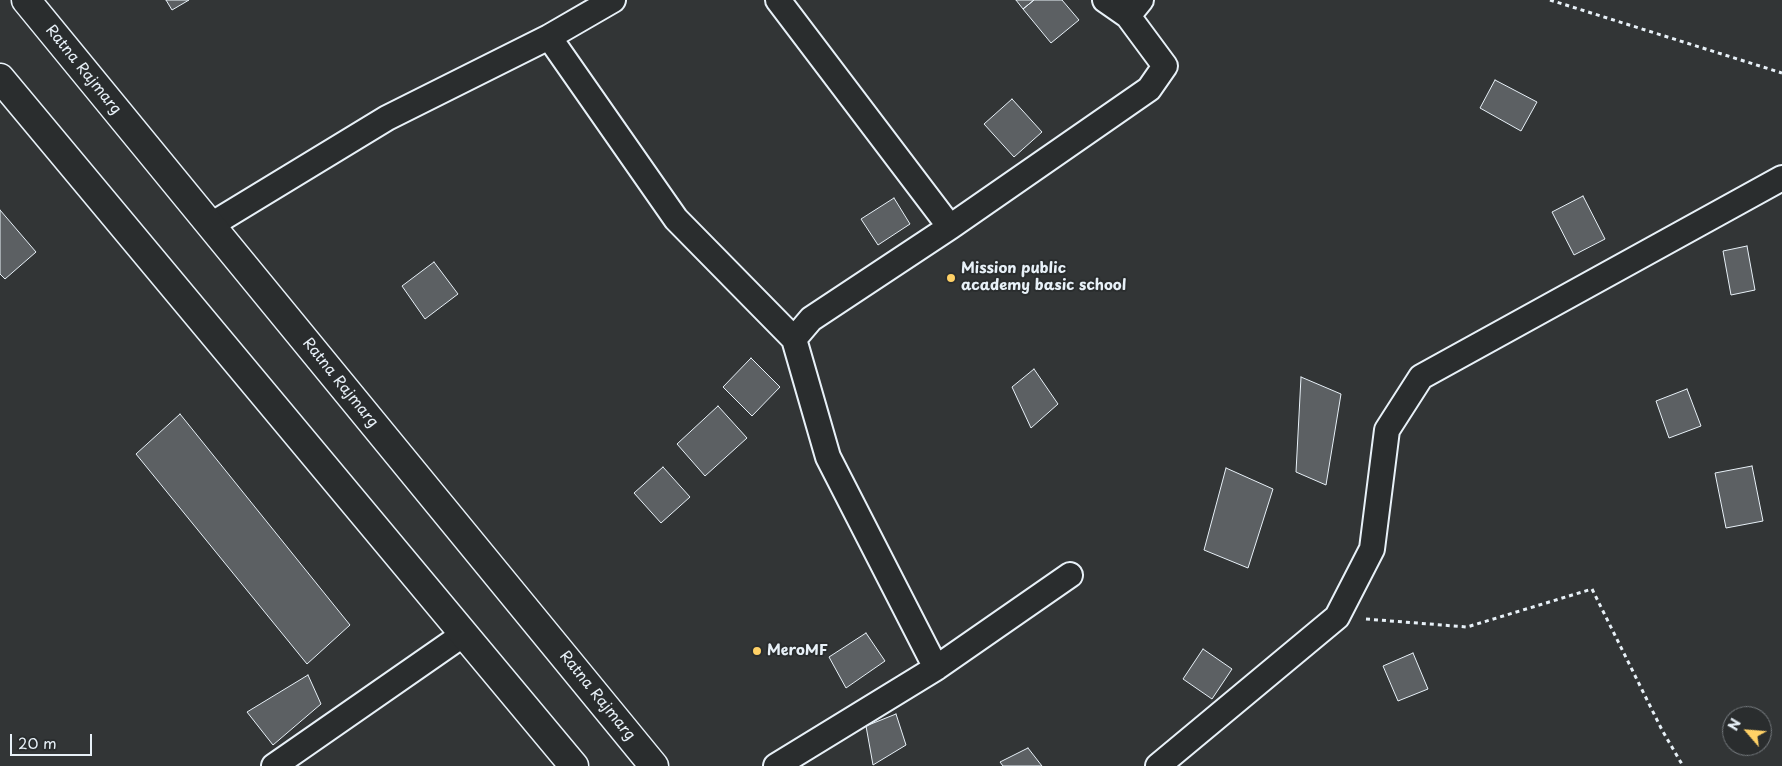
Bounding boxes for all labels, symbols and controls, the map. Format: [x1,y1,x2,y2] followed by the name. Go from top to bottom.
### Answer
[41,22,125,118] street label: Ratna Rajmarg
[961,260,1126,295] place label: Mission public academy basic school
[945,272,957,284] marker: Mission public academy basic school
[298,335,382,431] street label: Ratna Rajmarg
[767,642,828,660] place label: MeroMF
[751,645,763,657] marker: MeroMF
[555,648,639,744] street label: Ratna Rajmarg
[1722,706,1772,756] north arrow
[1722,715,1746,734] text: N
[12,724,95,756] scale bar
[18,731,57,754] text: 20 m

